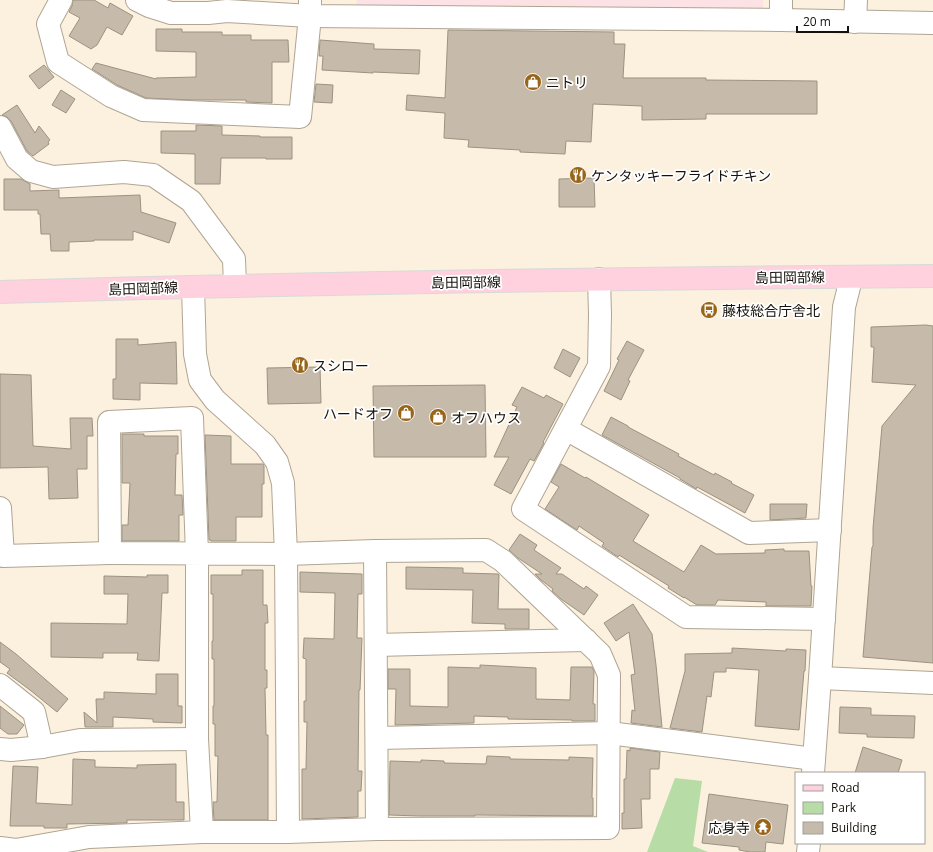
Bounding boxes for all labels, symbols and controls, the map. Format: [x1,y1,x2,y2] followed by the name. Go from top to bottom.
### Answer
[797,8,848,34] scale bar
[803,13,831,30] text: 20 m
[523,72,543,92] shop icon: ニトリ
[546,73,588,92] place label: ニトリ
[568,165,588,185] restaurant icon: ケンタッキーフライドチキン
[591,166,771,185] place label: ケンタッキーフライドチキン
[755,267,825,287] street label: 島田岡部線
[431,272,501,292] street label: 島田岡部線
[108,277,178,299] street label: 島田岡部線
[699,300,719,320] bus stop icon: 藤枝総合庁舎北
[722,301,820,320] place label: 藤枝総合庁舎北
[290,355,310,375] restaurant icon: スシロー
[313,356,369,375] place label: スシロー
[396,403,416,423] shop icon: ハードオフ
[323,404,393,423] place label: ハードオフ
[428,407,448,427] shop icon: オフハウス
[451,408,521,427] place label: オフハウス
[795,772,925,844] legend
[831,779,860,796] text: Road
[831,799,857,816] text: Park
[753,817,773,837] temple icon: 応身寺
[708,818,750,837] place label: 応身寺
[831,819,877,836] text: Building

